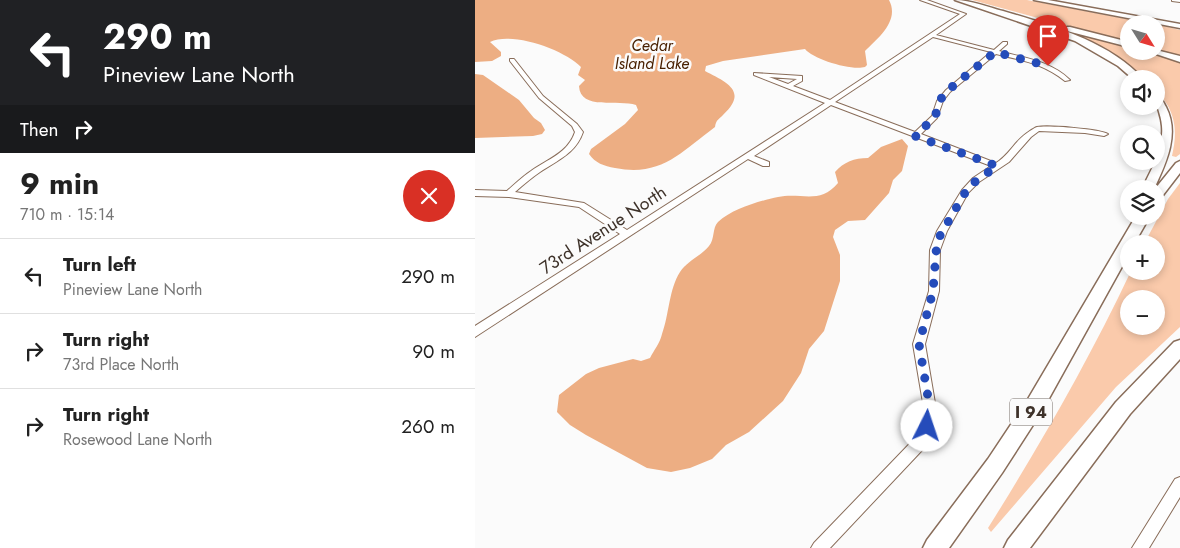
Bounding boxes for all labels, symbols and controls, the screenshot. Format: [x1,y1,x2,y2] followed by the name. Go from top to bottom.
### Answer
[103,12,212,62] text: 290 m
[1027,15,1069,66] pin
[1120,15,1165,60] north arrow
[1120,15,1165,335] map controls
[20,20,85,85] icon: left
[1034,22,1062,50] icon: arrive
[615,34,689,75] water label: Cedar Island Lake
[103,58,295,90] text: Pineview Lane North
[1120,70,1165,115] button: sound
[69,115,97,143] icon: right
[20,116,59,143] text: Then
[1120,125,1165,170] button: search
[20,162,99,205] text: 9 min
[403,170,455,222] button: close
[535,179,671,281] street label: 73rd Avenue North
[1120,180,1165,225] button: layers
[20,203,114,226] text: 710 m · 15:14
[1120,235,1165,280] button: +
[63,251,136,278] text: Turn left
[20,262,48,290] icon: left
[401,263,455,290] text: 290 m
[63,278,202,301] text: Pineview Lane North
[1120,290,1165,335] button: −
[63,326,149,353] text: Turn right
[20,337,48,365] icon: right
[412,338,455,365] text: 90 m
[63,353,179,376] text: 73rd Place North
[1010,398,1052,426] road number: I 94
[900,399,952,451] position arrow
[63,401,149,428] text: Turn right
[20,412,48,440] icon: right
[401,413,455,440] text: 260 m
[63,428,212,451] text: Rosewood Lane North

